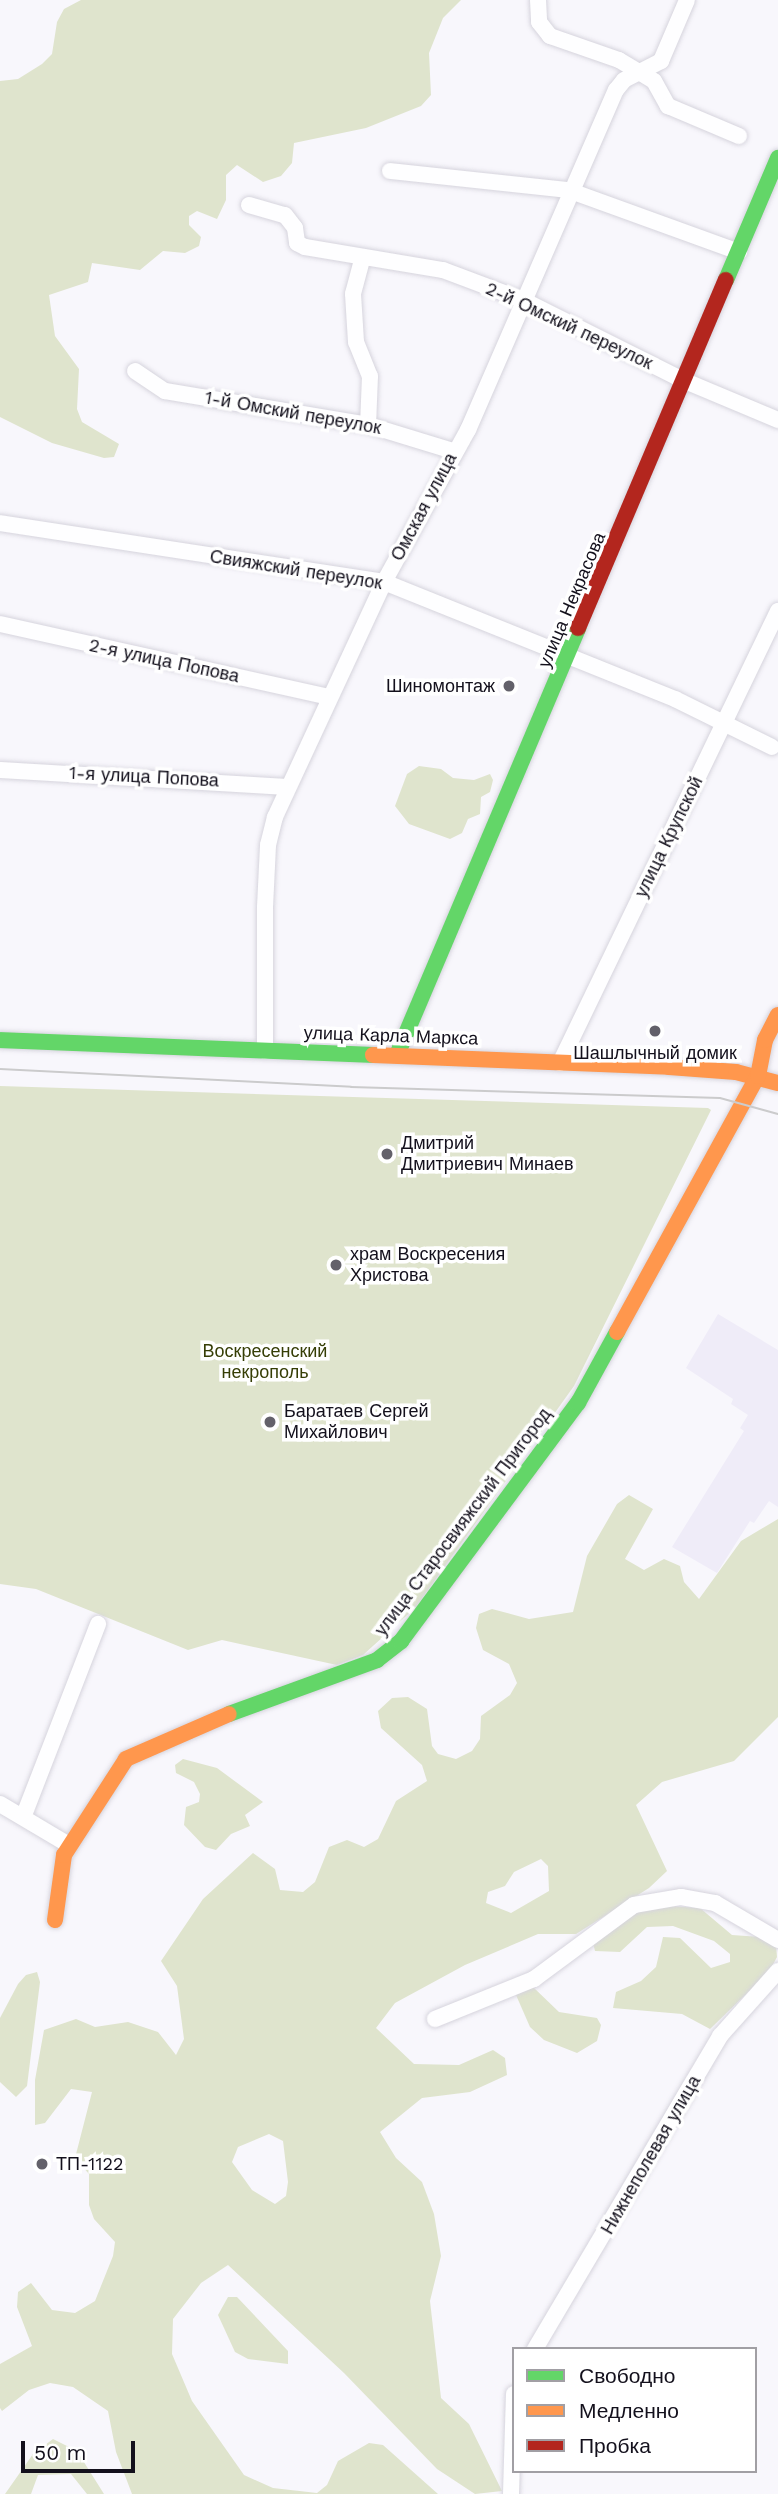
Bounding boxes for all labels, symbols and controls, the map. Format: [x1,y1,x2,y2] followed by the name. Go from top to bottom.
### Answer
[482,278,656,374] street label: 2-й Омский переулок
[203,387,383,439] street label: 1-й Омский переулок
[387,449,461,565] street label: Омская улица
[534,529,610,671] street label: улица Некрасова
[208,546,384,594] street label: Свияжский переулок
[87,635,241,687] street label: 2-я улица Попова
[386,675,495,697] place label: Шиномонтаж
[501,678,517,694] marker: Шиномонтаж
[69,762,219,792] street label: 1-я улица Попова
[630,773,708,901] street label: улица Крупской
[303,1022,479,1050] street label: улица Карла Маркса
[647,1023,663,1039] marker: Шашлычный домик
[573,1042,737,1064] place label: Шашлычный домик
[401,1133,574,1176] place label: Дмитрий Дмитриевич Минаев
[379,1146,395,1162] marker: Дмитрий Дмитриевич Минаев
[350,1244,505,1286] place label: храм Воскресения Христова
[328,1257,344,1273] marker: храм Воскресения Христова
[203,1341,327,1384] park label: Воскресенский некрополь
[284,1401,428,1444] place label: Баратаев Сергей Михайлович
[370,1404,556,1640] street label: улица Старосвияжский Пригород
[262,1414,278,1430] marker: Баратаев Сергей Михайлович
[597,2072,705,2238] street label: Нижнеполевая улица
[56,2153,123,2175] place label: ТП-1122
[34,2156,50,2172] marker: ТП-1122
[512,2347,757,2473] legend
[579,2363,676,2388] text: Свободно
[579,2398,679,2423] text: Медленно
[24,2428,138,2472] scale bar
[579,2433,651,2458] text: Пробка
[34,2440,86,2465] text: 50 m

